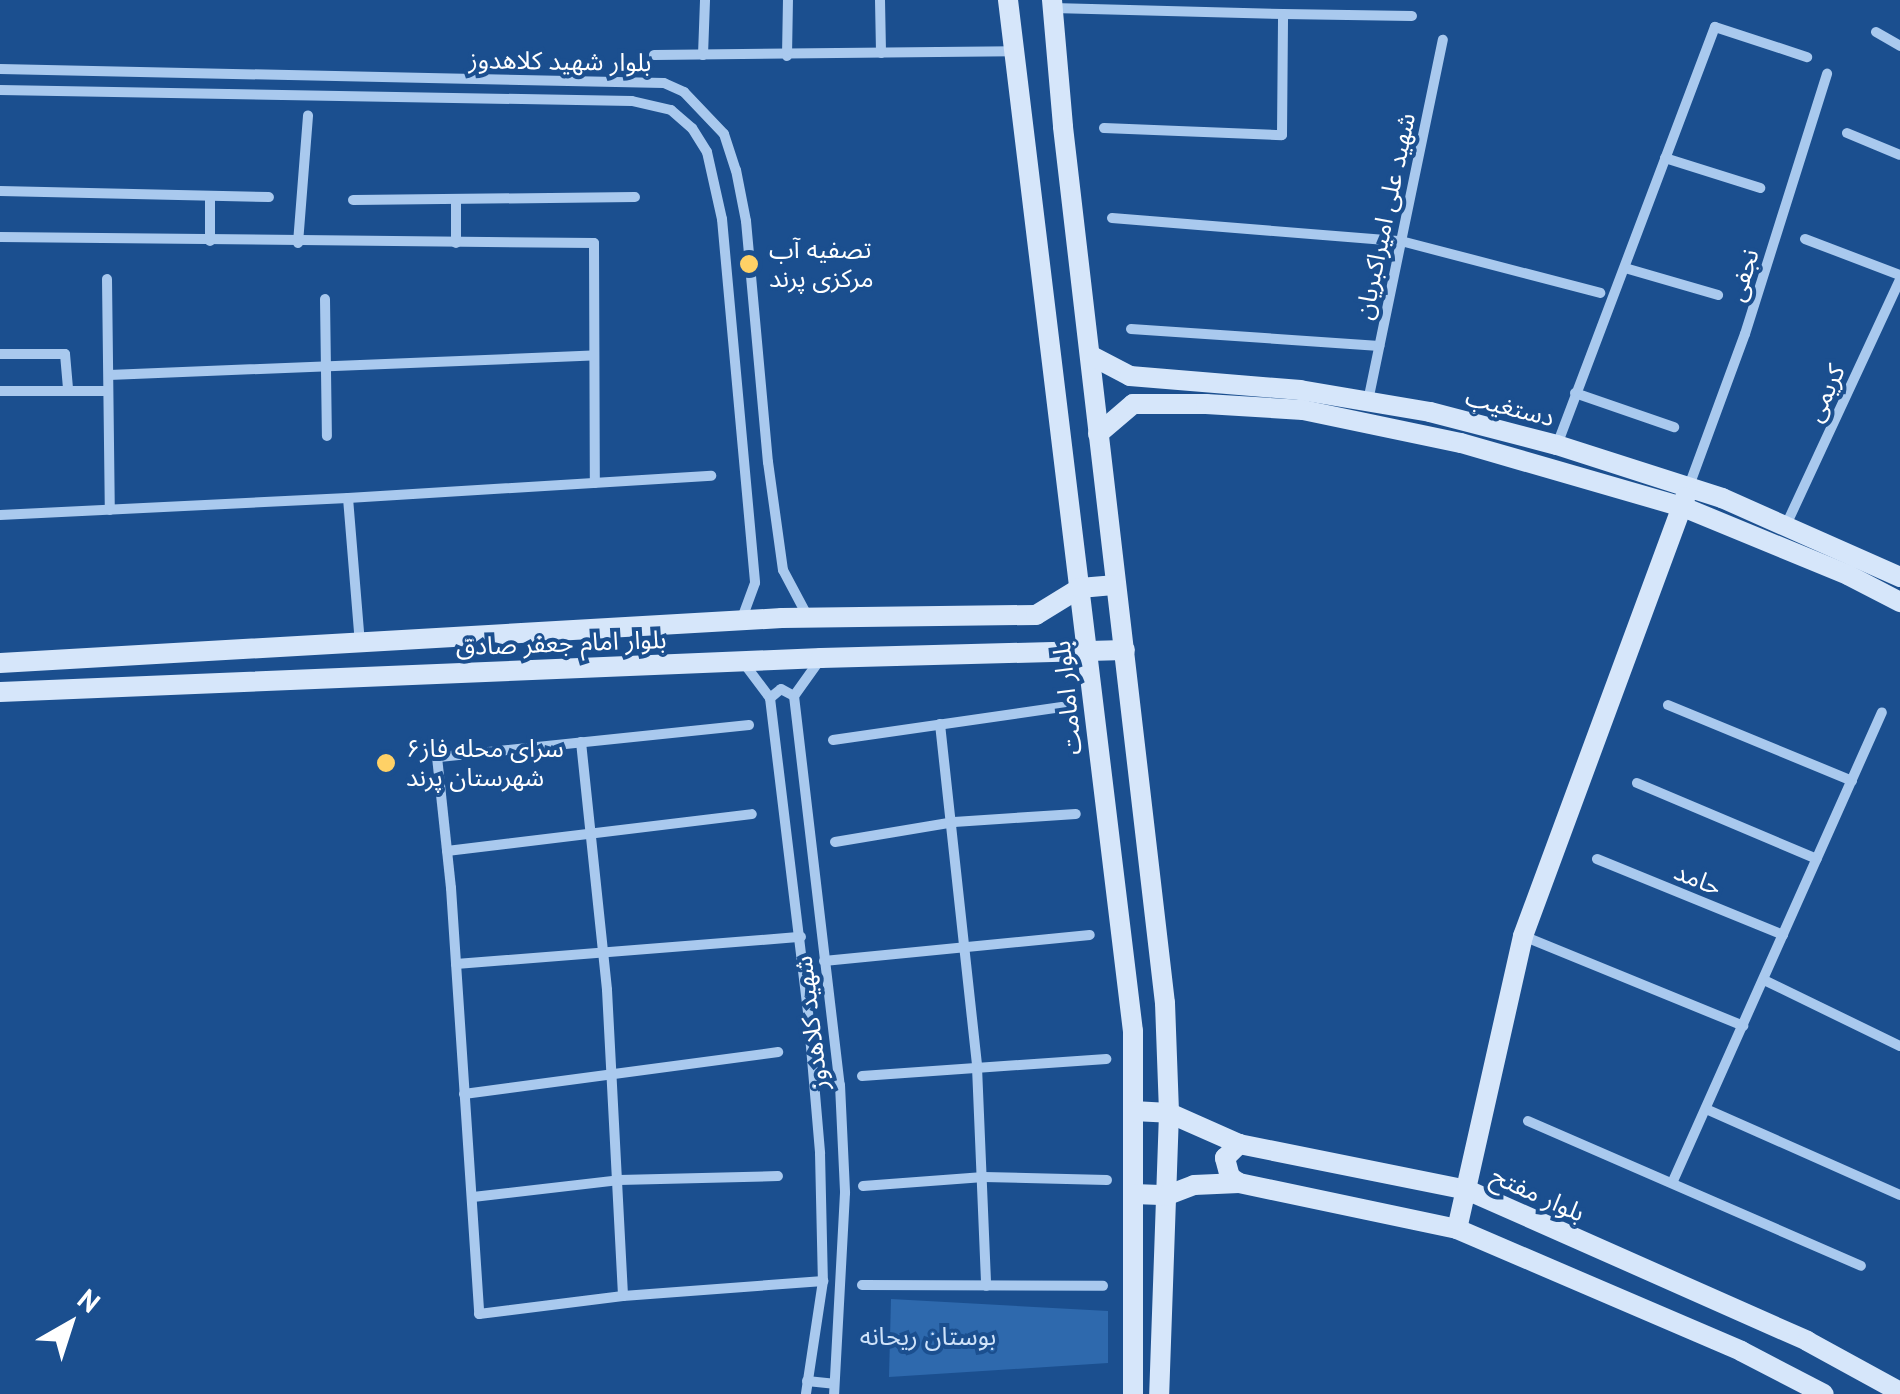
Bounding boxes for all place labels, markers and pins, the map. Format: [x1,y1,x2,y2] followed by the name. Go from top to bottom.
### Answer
[769,235,874,294] place label: تصفیه آب مرکزی پرند
[738,253,760,275] marker: تصفیه آب مرکزی پرند
[406,734,564,793] place label: سرای محله فاز۶ شهرستان پرند
[375,752,397,774] marker: سرای محله فاز۶ شهرستان پرند

